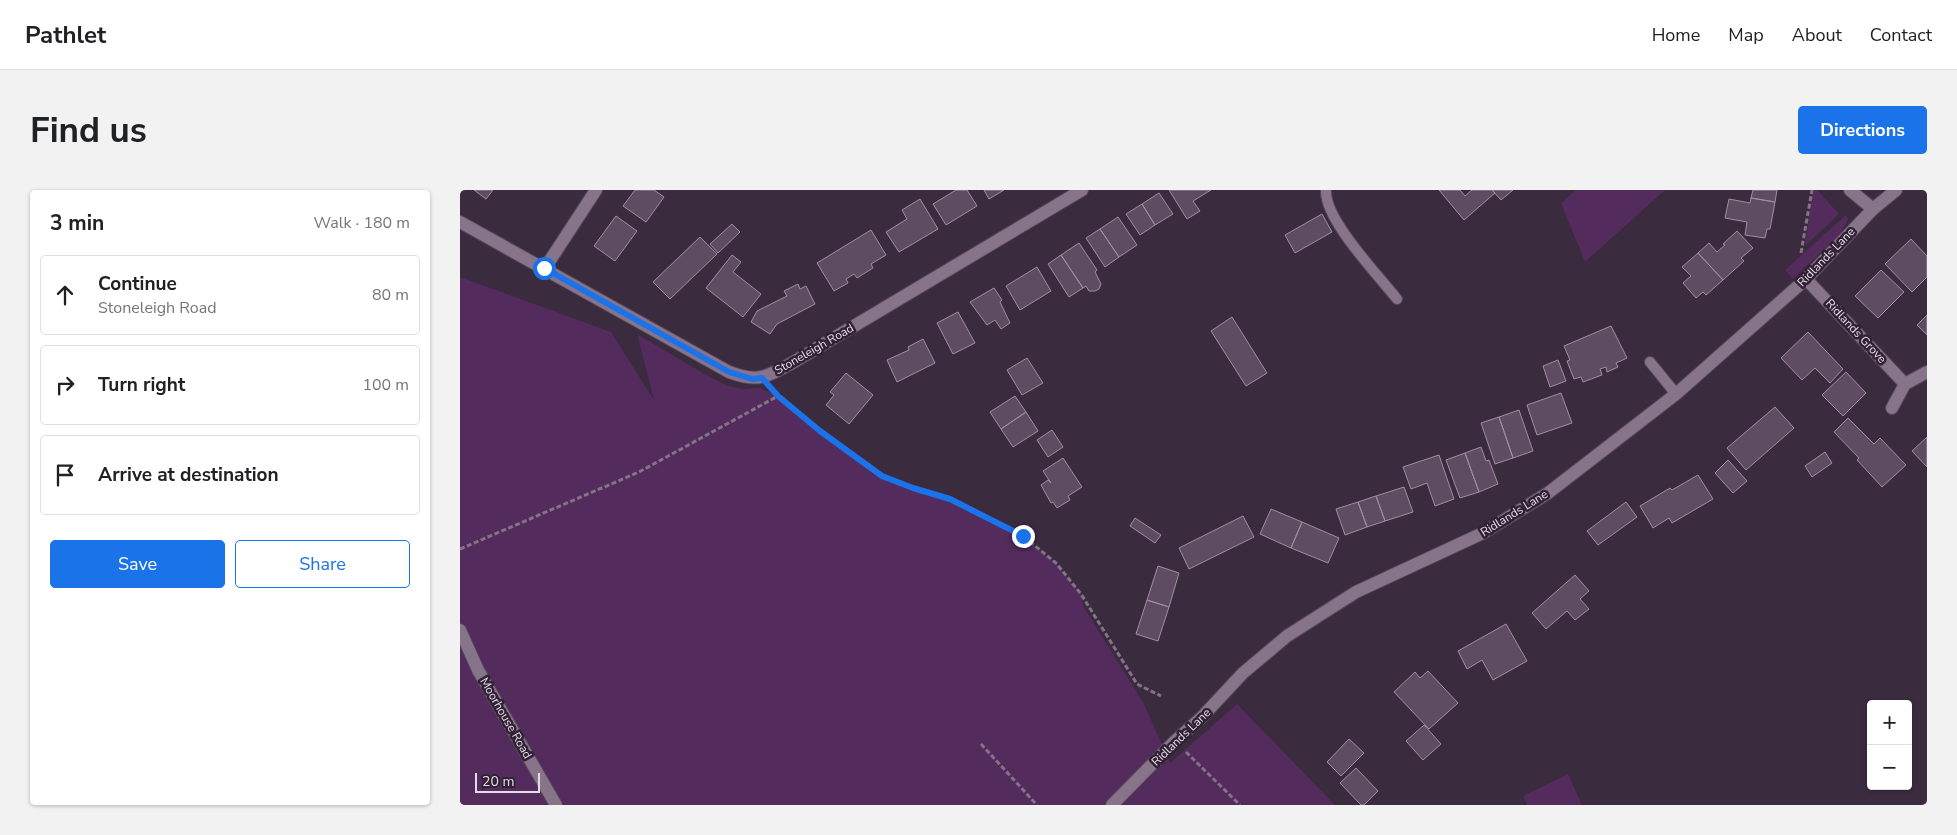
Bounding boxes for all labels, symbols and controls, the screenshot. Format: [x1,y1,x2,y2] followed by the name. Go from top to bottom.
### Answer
[25,19,106,51] text: Pathlet
[1652,23,1700,47] text: Home
[1728,23,1764,47] text: Map
[1792,23,1842,47] text: About
[1870,23,1932,47] text: Contact
[1798,106,1927,154] button: Directions
[30,107,147,154] text: Find us
[50,209,104,237] text: 3 min
[314,212,410,234] text: Walk · 180 m
[1794,224,1858,290] street label: Ridlands Lane
[533,257,556,280] route start
[98,271,177,297] text: Continue
[51,281,79,309] icon: ahead
[372,284,409,306] text: 80 m
[1822,295,1890,367] street label: Ridlands Grove
[98,297,217,319] text: Stoneleigh Road
[772,320,856,378] street label: Stoneleigh Road
[51,371,79,399] icon: right
[98,372,185,398] text: Turn right
[362,374,409,396] text: 100 m
[51,461,79,489] icon: arrive
[98,462,279,488] text: Arrive at destination
[1477,486,1551,540] street label: Ridlands Lane
[1012,525,1035,548] route end
[50,540,225,588] button: Save
[235,540,410,588] button: Share
[476,674,536,762] street label: Moorhouse Road
[1867,700,1912,790] map controls
[1867,700,1912,745] button: +
[1148,705,1214,769] street label: Ridlands Lane
[1867,745,1912,790] button: −
[475,770,540,793] scale bar
[482,772,514,791] text: 20 m

